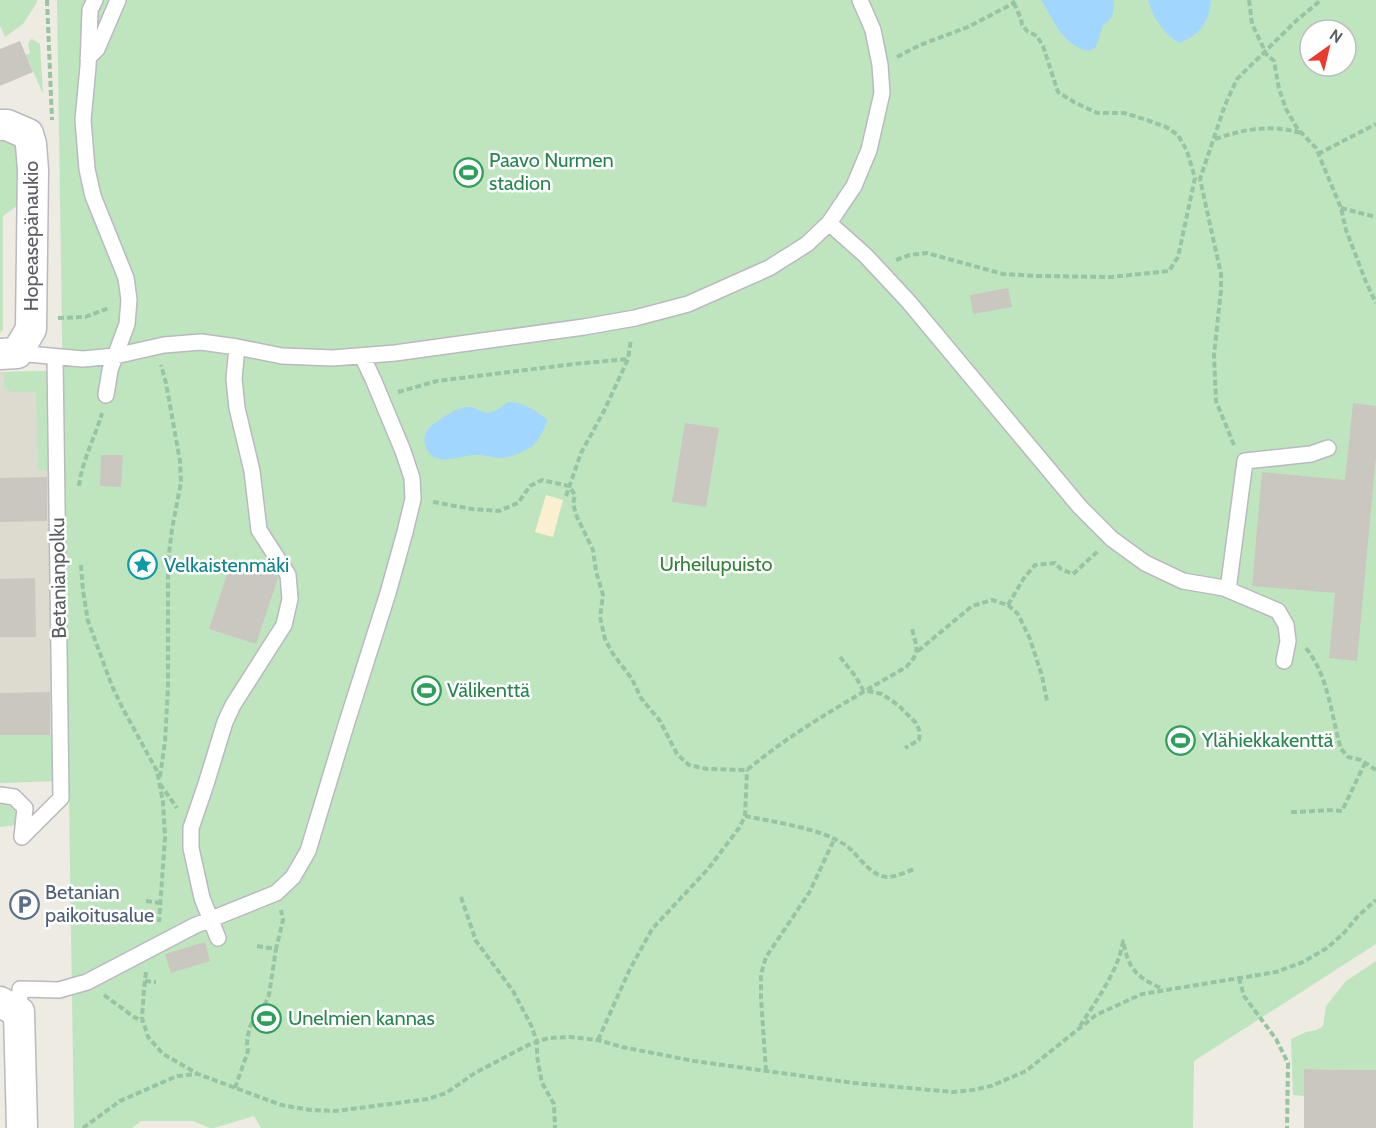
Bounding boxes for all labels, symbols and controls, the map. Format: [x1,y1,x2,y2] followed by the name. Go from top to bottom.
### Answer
[1298,18,1358,78] north arrow
[1326,25,1346,47] text: N
[489,148,614,195] place label: Paavo Nurmen stadion
[452,156,484,188] sports icon: Paavo Nurmen stadion
[19,161,43,311] street label: Hopeasepänaukio
[45,517,71,639] street label: Betanianpolku
[127,549,159,581] place icon: Velkaistenmäki
[660,552,772,576] park label: Urheilupuisto
[164,553,289,577] place label: Velkaistenmäki
[410,674,442,706] sports icon: Välikenttä
[447,678,530,702] place label: Välikenttä
[1165,724,1197,756] sports icon: Ylähiekkakenttä
[1201,728,1334,752] place label: Ylähiekkakenttä
[45,880,154,927] place label: Betanian paikoitusalue
[8,888,40,920] parking icon: Betanian paikoitusalue
[251,1002,283,1034] sports icon: Unelmien kannas
[288,1006,435,1030] place label: Unelmien kannas

